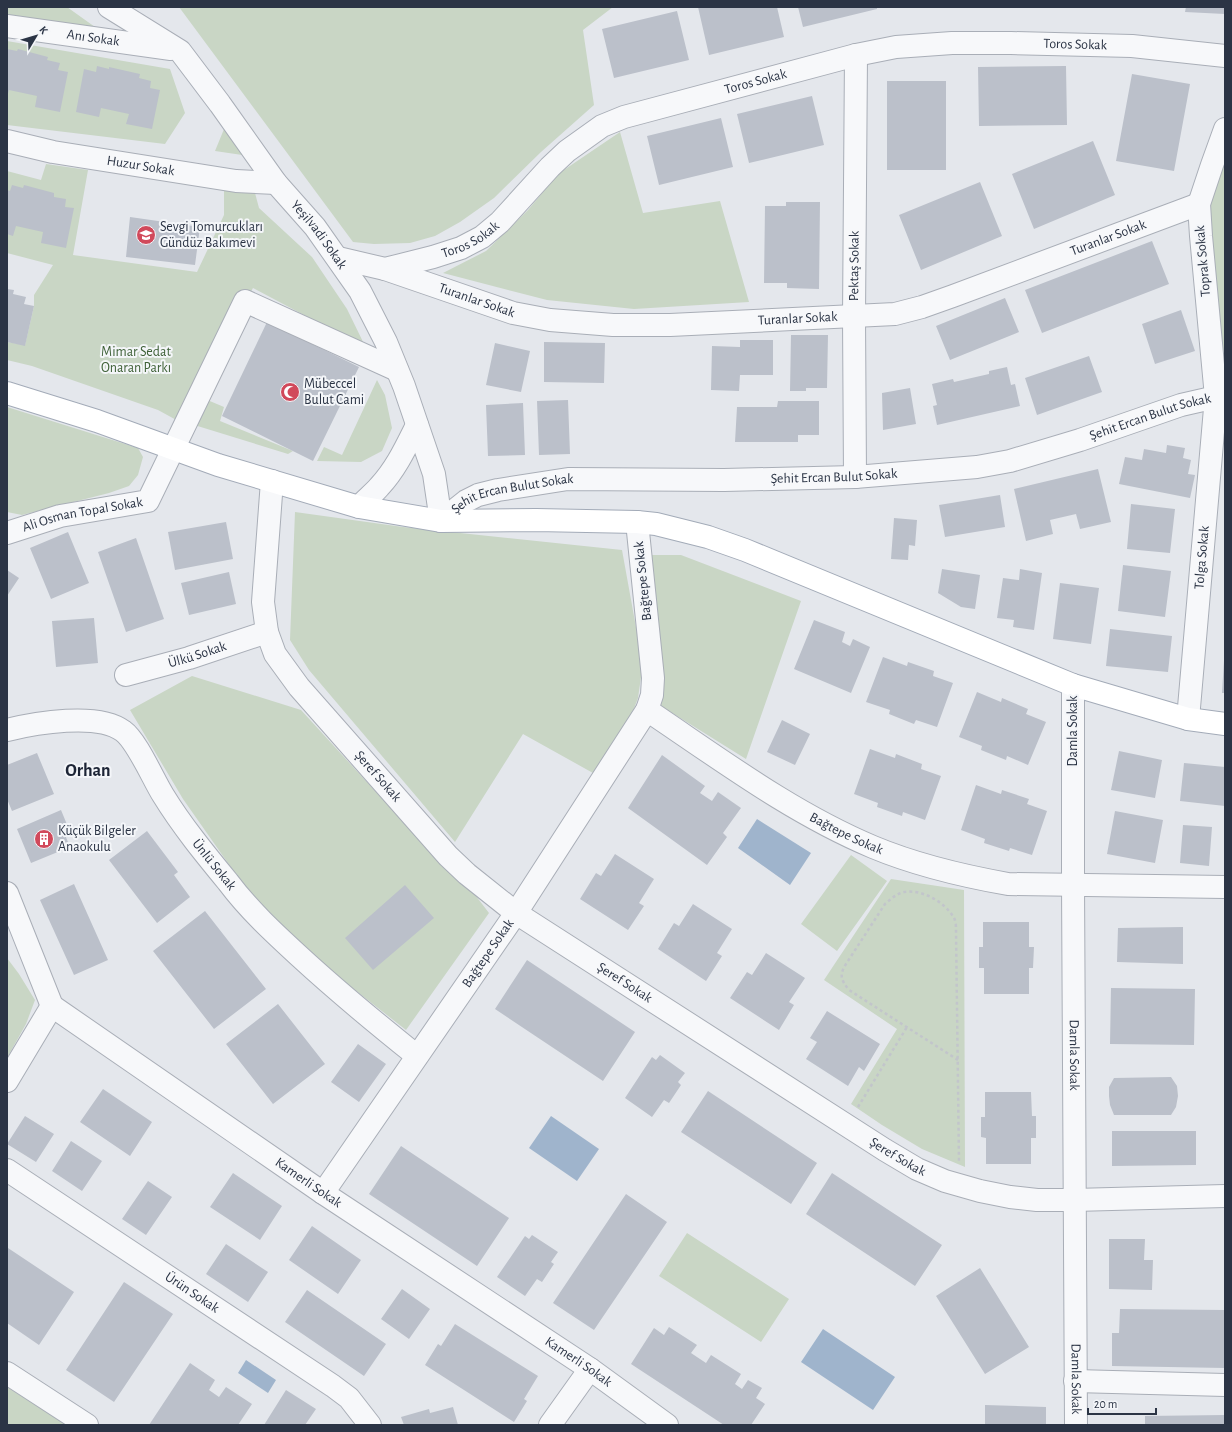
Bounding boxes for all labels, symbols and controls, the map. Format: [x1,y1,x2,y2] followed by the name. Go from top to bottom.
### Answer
[16,16,56,56] north arrow
[37,24,50,37] text: K
[66,27,121,49] street label: Anı Sokak
[1043,37,1108,52] street label: Toros Sokak
[723,67,789,97] street label: Toros Sokak
[106,154,176,178] street label: Huzur Sokak
[288,198,350,272] street label: Yeşilvadi Sokak
[1069,217,1149,258] street label: Turanlar Sokak
[440,218,502,261] street label: Toros Sokak
[160,220,263,250] place label: Sevgi Tomurcukları Gündüz Bakımevi
[135,224,157,246] school or university icon: Sevgi Tomurcukları Gündüz Bakımevi
[1193,224,1213,297] street label: Toprak Sokak
[847,230,862,301] street label: Pektaş Sokak
[437,281,517,320] street label: Turanlar Sokak
[758,310,838,328] street label: Turanlar Sokak
[101,345,171,375] park label: Mimar Sedat Onaran Parkı
[304,377,364,407] place label: Mübeccel Bulut Cami
[279,381,301,403] mosque icon: Mübeccel Bulut Cami
[1088,391,1213,443] street label: Şehit Ercan Bulut Sokak
[771,467,898,486] street label: Şehit Ercan Bulut Sokak
[449,472,574,517] street label: Şehit Ercan Bulut Sokak
[21,495,144,535] street label: Ali Osman Topal Sokak
[1192,525,1212,590] street label: Tolga Sokak
[632,540,654,621] street label: Bağtepe Sokak
[166,639,229,670] street label: Ülkü Sokak
[1066,695,1080,766] street label: Damla Sokak
[352,748,404,805] street label: Şeref Sokak
[65,762,111,780] district label: Orhan
[807,810,885,858] street label: Bağtepe Sokak
[58,824,136,854] place label: Küçük Bilgeler Anaokulu
[33,828,55,850] building icon: Küçük Bilgeler Anaokulu
[189,835,239,893] street label: Ünlü Sokak
[460,916,517,990] street label: Bağtepe Sokak
[595,960,655,1006] street label: Şeref Sokak
[1067,1019,1081,1091] street label: Damla Sokak
[867,1135,928,1179] street label: Şeref Sokak
[272,1155,345,1211] street label: Kamerli Sokak
[162,1267,222,1316] street label: Ürün Sokak
[542,1334,615,1390] street label: Kamerli Sokak
[1069,1343,1083,1415] street label: Damla Sokak
[1088,1390,1156,1416] scale bar
[1094,1398,1117,1410] text: 20 m

